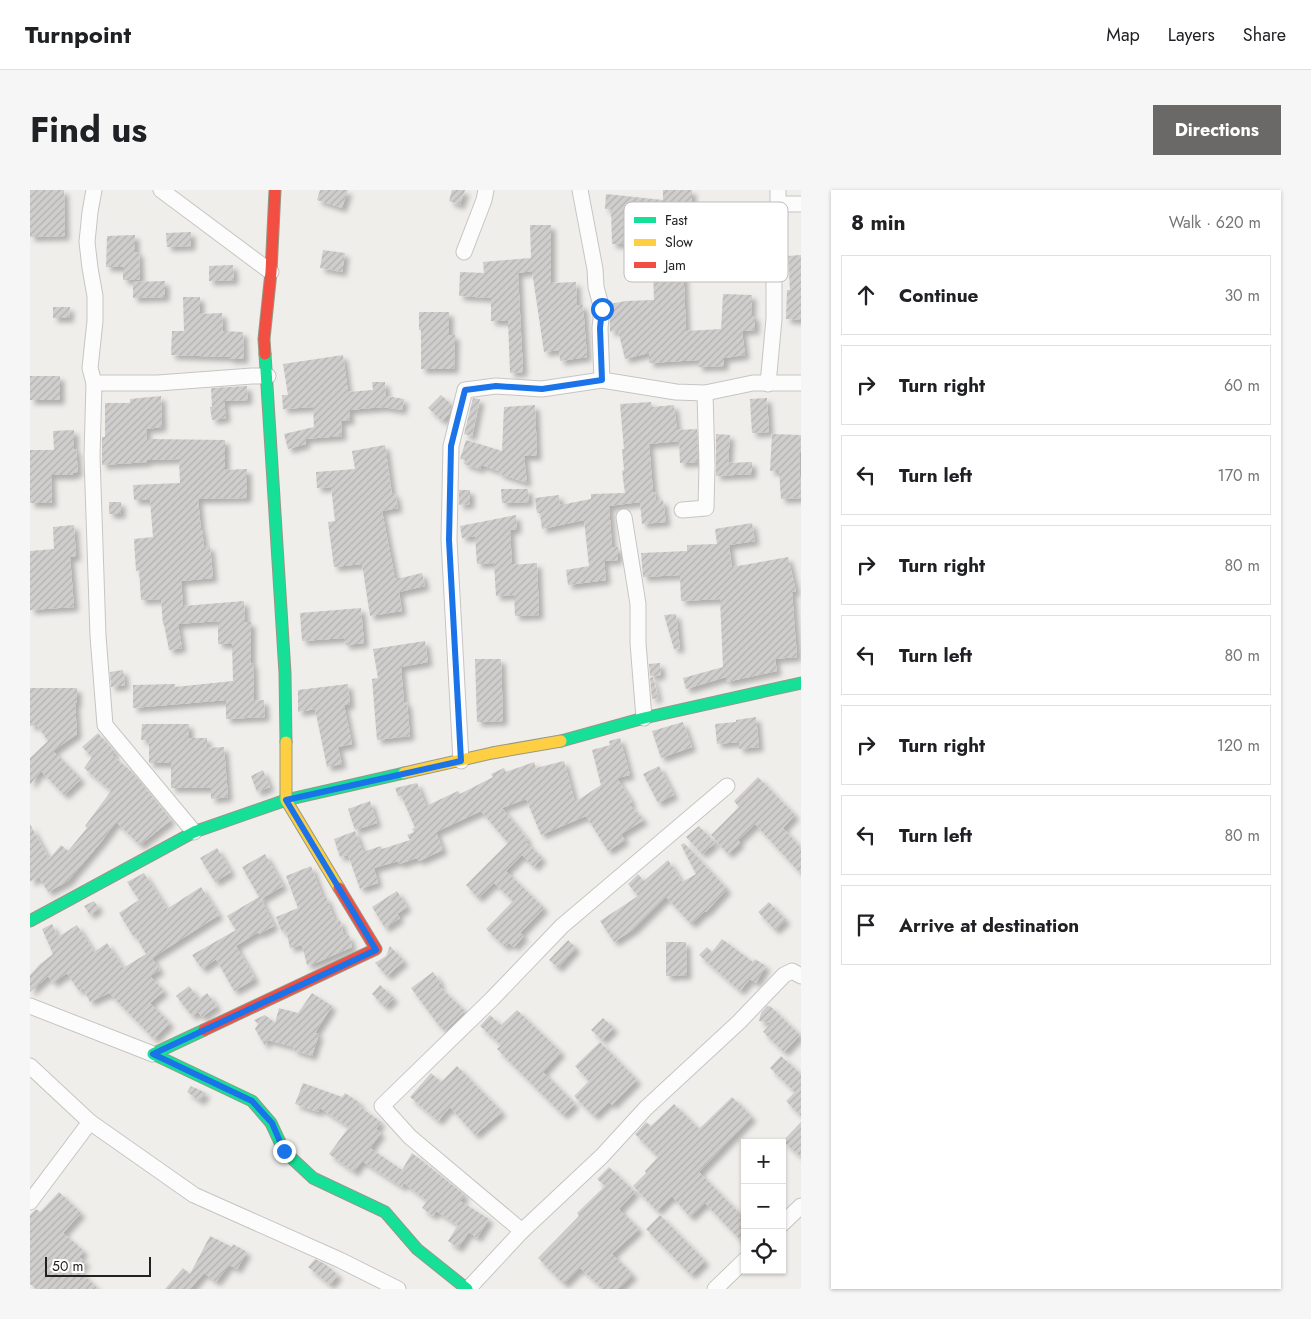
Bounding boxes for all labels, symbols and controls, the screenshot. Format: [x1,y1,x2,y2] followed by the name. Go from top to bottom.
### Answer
[25,17,131,52] text: Turnpoint
[1106,22,1140,48] text: Map
[1168,22,1215,48] text: Layers
[1243,22,1286,48] text: Share
[30,105,147,155] text: Find us
[1153,105,1281,155] button: Directions
[624,202,788,282] legend
[851,208,906,238] text: 8 min
[665,210,688,230] text: Fast
[1169,211,1261,234] text: Walk · 620 m
[665,232,693,252] text: Slow
[663,255,686,275] text: Jam
[852,281,880,309] icon: ahead
[899,282,978,309] text: Continue
[1224,284,1260,307] text: 30 m
[591,298,614,321] route start
[852,371,880,399] icon: right
[899,372,985,399] text: Turn right
[1224,374,1260,397] text: 60 m
[852,461,880,489] icon: left
[899,462,972,489] text: Turn left
[1218,464,1260,487] text: 170 m
[852,551,880,579] icon: right
[899,552,985,579] text: Turn right
[1224,554,1260,577] text: 80 m
[852,641,880,669] icon: left
[899,642,972,669] text: Turn left
[1224,644,1260,667] text: 80 m
[852,731,880,759] icon: right
[899,732,985,759] text: Turn right
[1217,734,1260,757] text: 120 m
[852,821,880,849] icon: left
[899,822,972,849] text: Turn left
[1224,824,1260,847] text: 80 m
[852,911,880,939] icon: arrive
[899,912,1079,939] text: Arrive at destination
[741,1139,786,1274] map controls
[741,1139,786,1184] button: +
[273,1140,296,1163] route end
[741,1184,786,1229] button: −
[741,1229,786,1274] button: locate
[45,1254,151,1277] scale bar
[52,1256,83,1276] text: 50 m

